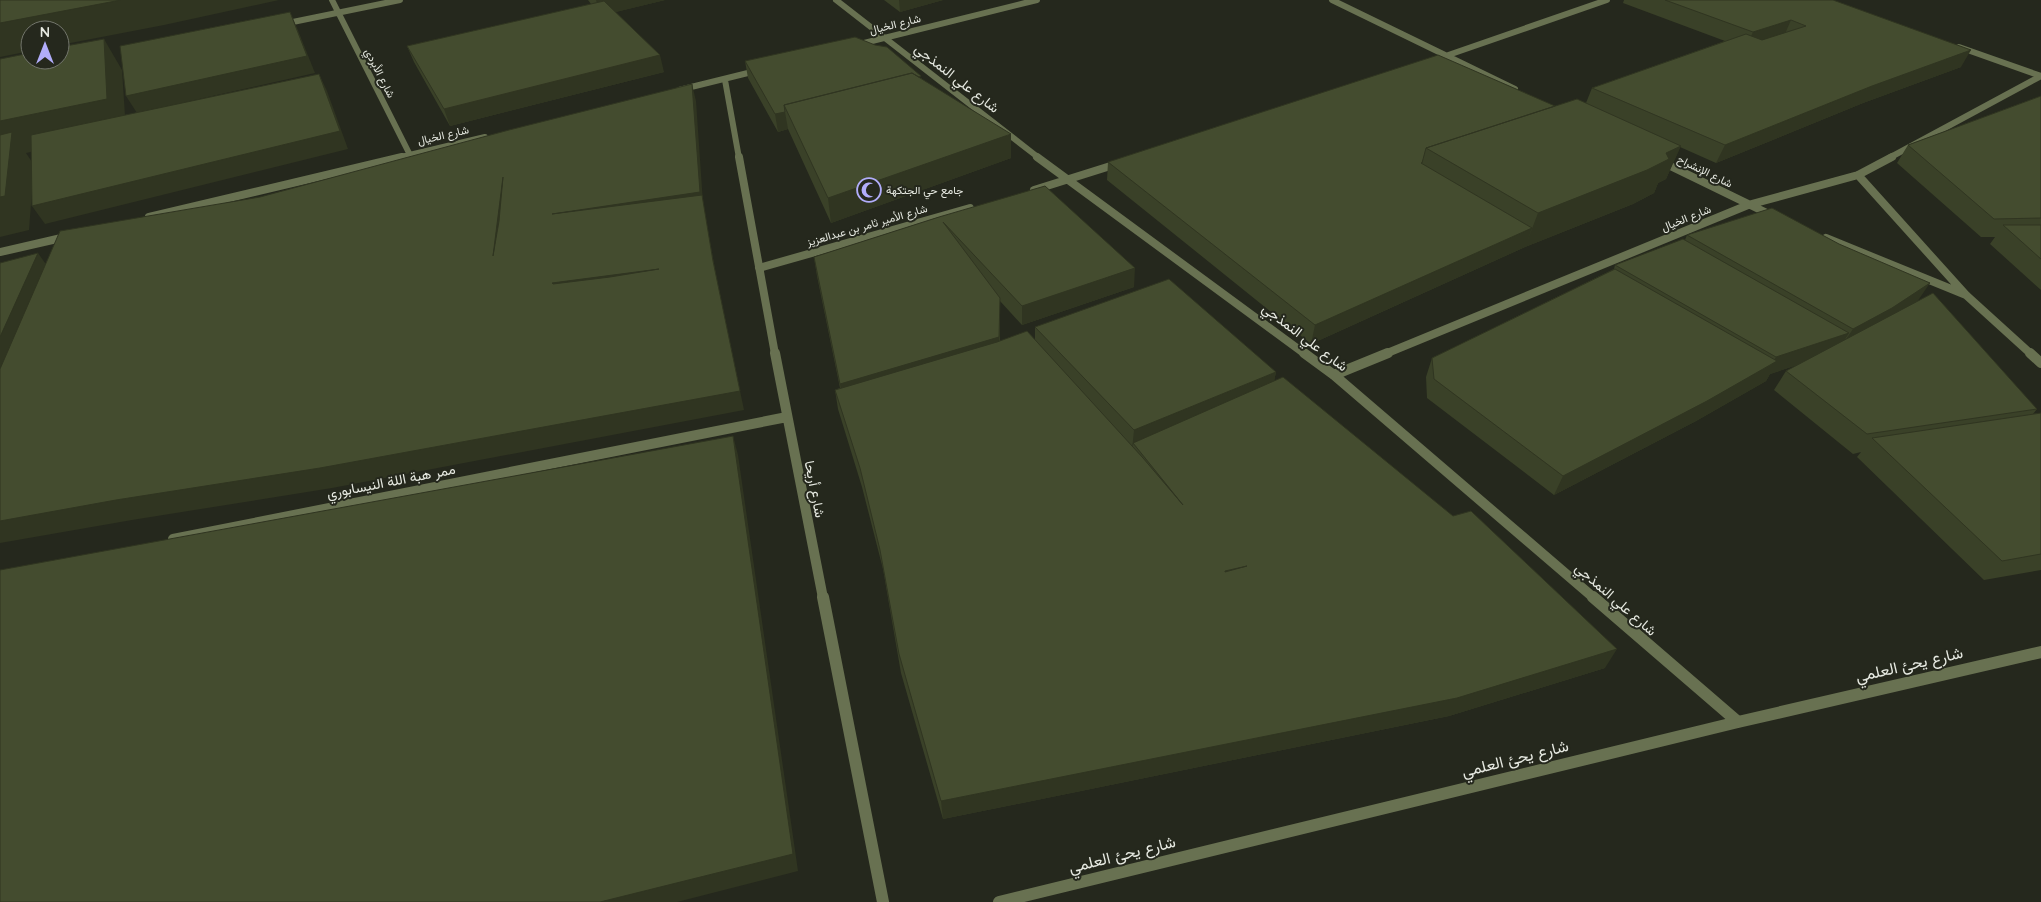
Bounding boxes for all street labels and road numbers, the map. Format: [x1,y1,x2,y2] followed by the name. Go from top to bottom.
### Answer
[868,11,923,38] street label: شارع الخيال
[909,39,1003,119] street label: شارع علي النمذجي
[359,46,399,102] street label: شارع الأبردي
[416,122,471,149] street label: شارع الخيال
[1675,152,1735,191] street label: شارع الإنشراح
[804,201,930,250] street label: شارع الأمير ثامر بن عبدالعزيز
[1659,202,1714,235] street label: شارع الخيال
[1257,299,1351,377] street label: شارع علي النمذجي
[799,459,829,519] street label: شارع أريحا
[325,460,457,505] street label: ممر هبة اللة النيسابوري
[1569,559,1661,642] street label: شارع علي النمذجي
[1853,642,1966,690] street label: شارع يحئ العلمي
[1459,735,1572,785] street label: شارع يحئ العلمي
[1066,831,1179,881] street label: شارع يحئ العلمي

